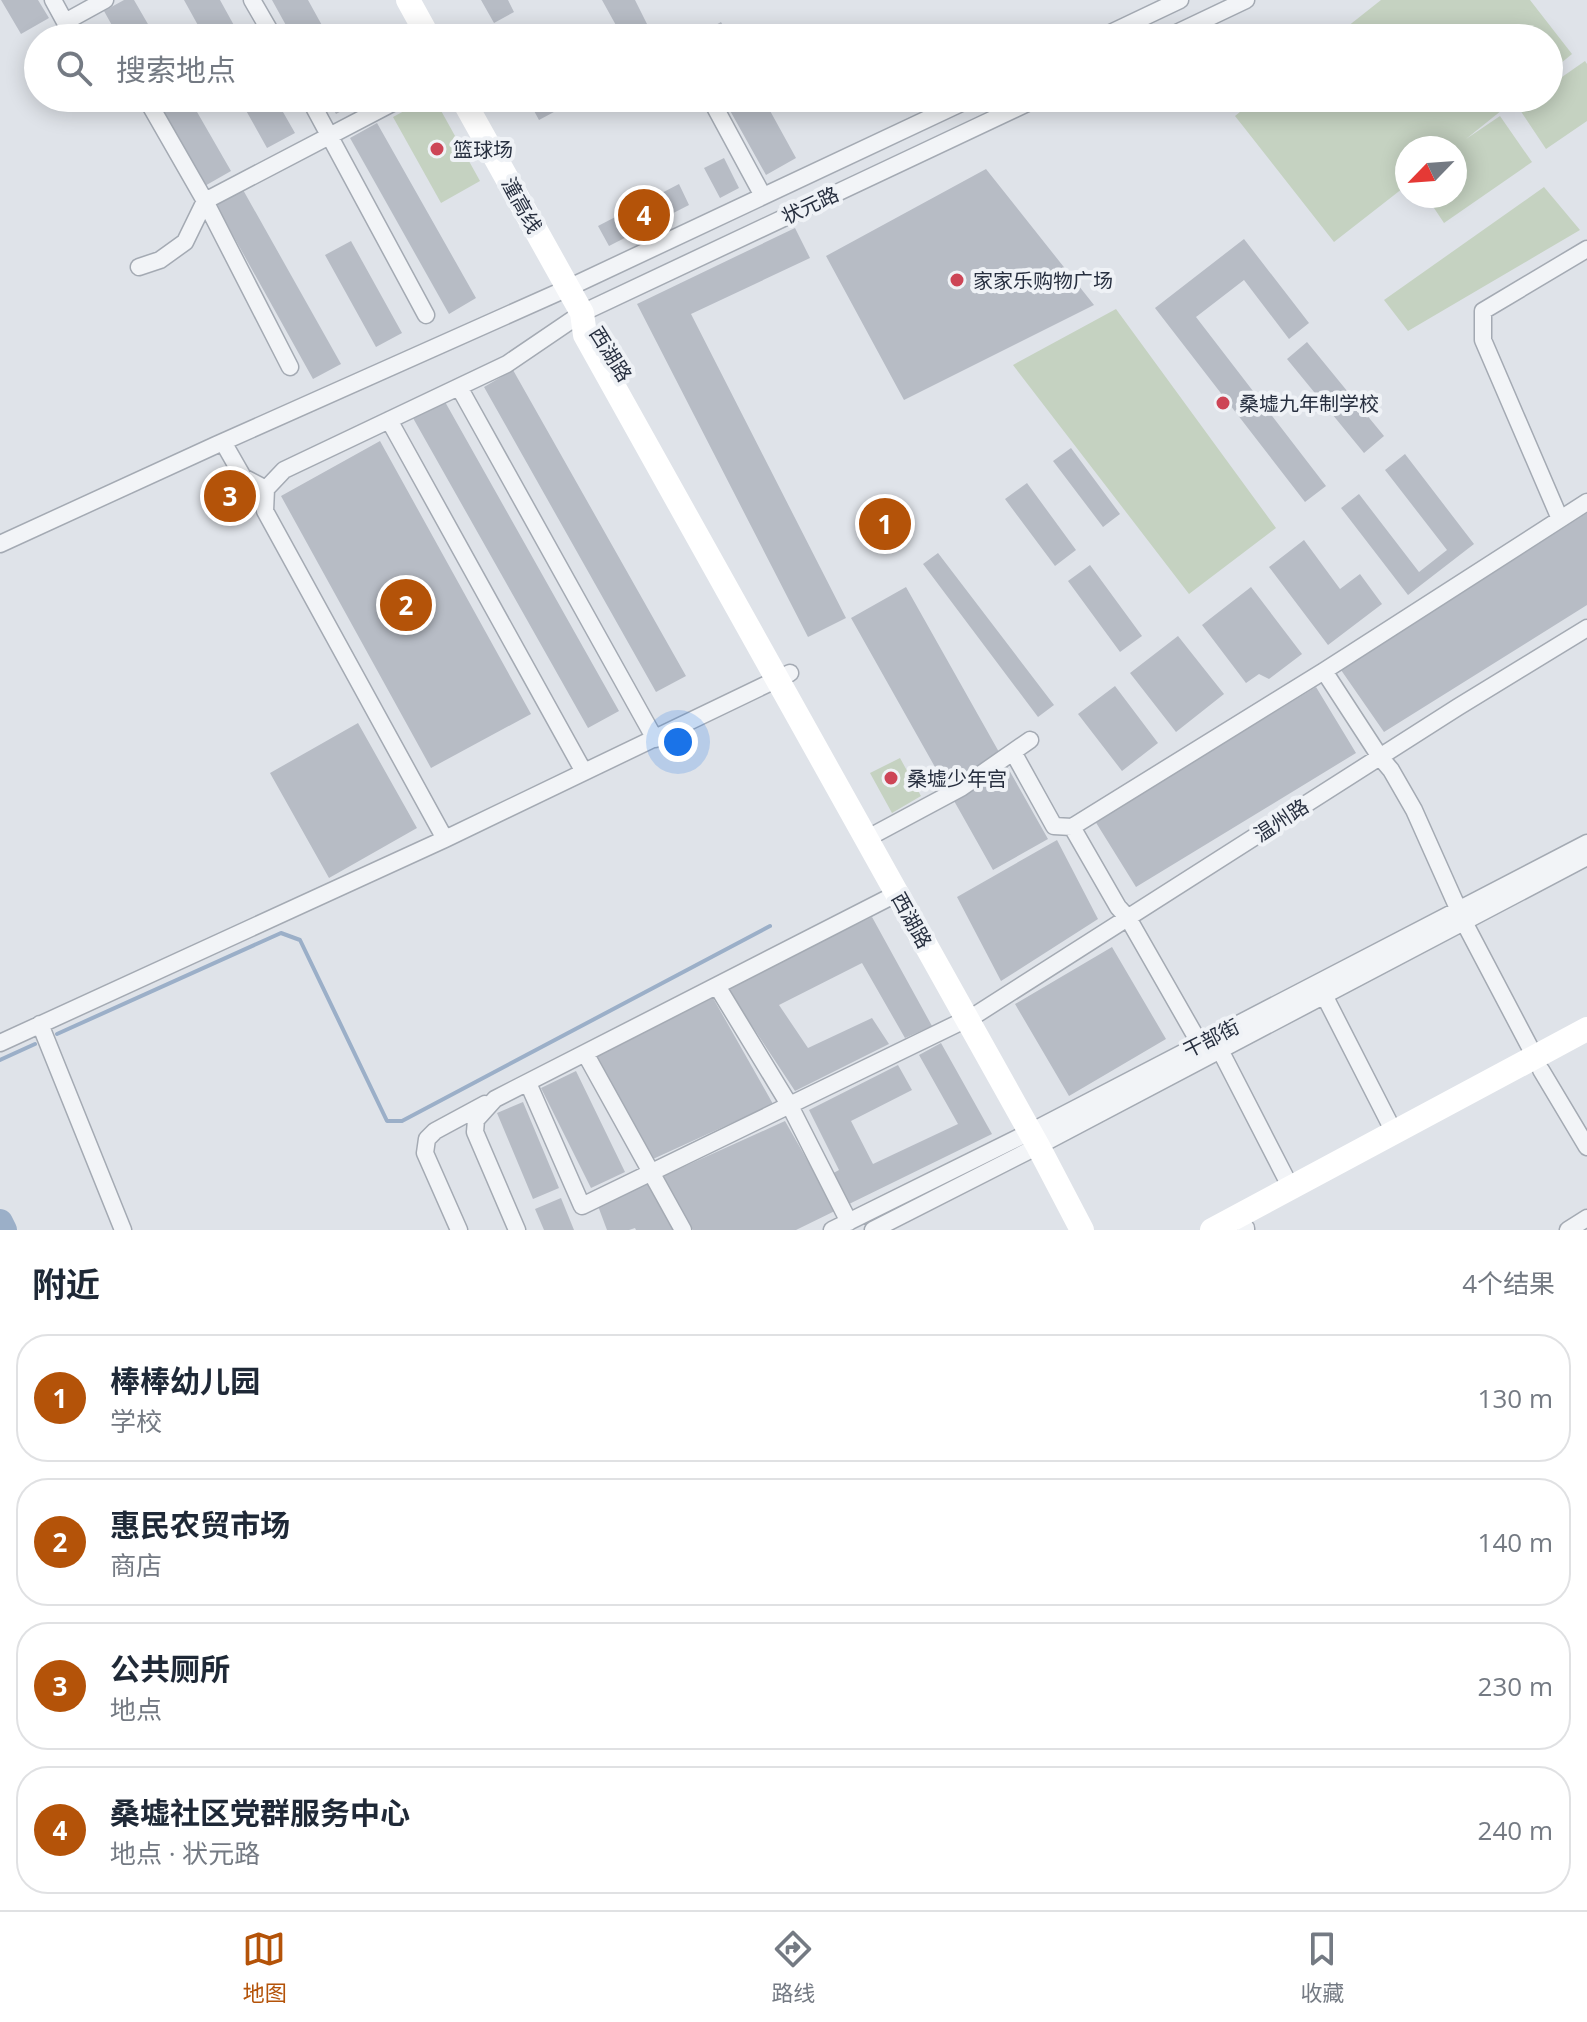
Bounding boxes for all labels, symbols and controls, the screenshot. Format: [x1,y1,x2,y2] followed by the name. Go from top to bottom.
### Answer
[24,24,1563,112] search box
[52,46,96,90] icon: search
[116,49,236,90] text: 搜索地点
[453,136,513,163] place label: 篮球场
[1395,136,1467,208] north arrow
[428,140,446,158] marker: 篮球场
[496,172,548,238] street label: 潼高线
[777,180,843,230] street label: 状元路
[618,185,670,245] pin: 4
[973,267,1113,294] place label: 家家乐购物广场
[948,271,966,289] marker: 家家乐购物广场
[584,321,638,387] street label: 西湖路
[1239,390,1379,417] place label: 桑墟九年制学校
[1214,394,1232,412] marker: 桑墟九年制学校
[204,466,256,526] pin: 3
[859,494,911,554] pin: 1
[380,575,432,635] pin: 2
[658,722,698,762] your location
[907,765,1007,792] place label: 桑墟少年宫
[882,769,900,787] marker: 桑墟少年宫
[1248,792,1314,848] street label: 温州路
[886,887,938,953] street label: 西湖路
[1178,1012,1244,1064] street label: 干部街
[32,1261,100,1307] text: 附近
[1462,1265,1555,1301] text: 4个结果
[110,1360,260,1401] text: 棒棒幼儿园
[53,1380,67,1416] text: 1
[1478,1380,1553,1416] text: 130 m
[110,1403,162,1439] text: 学校
[110,1504,290,1545] text: 惠民农贸市场
[53,1524,67,1560] text: 2
[1478,1524,1553,1560] text: 140 m
[110,1547,162,1583] text: 商店
[110,1648,230,1689] text: 公共厕所
[53,1668,67,1704] text: 3
[1478,1668,1553,1704] text: 230 m
[110,1691,162,1727] text: 地点
[110,1792,410,1833] text: 桑墟社区党群服务中心
[53,1812,67,1848] text: 4
[1478,1812,1553,1848] text: 240 m
[110,1835,260,1871] text: 地点 · 状元路
[242,1927,287,2007] tab: 地图
[771,1927,816,2007] tab: 路线
[1300,1927,1345,2007] tab: 收藏

